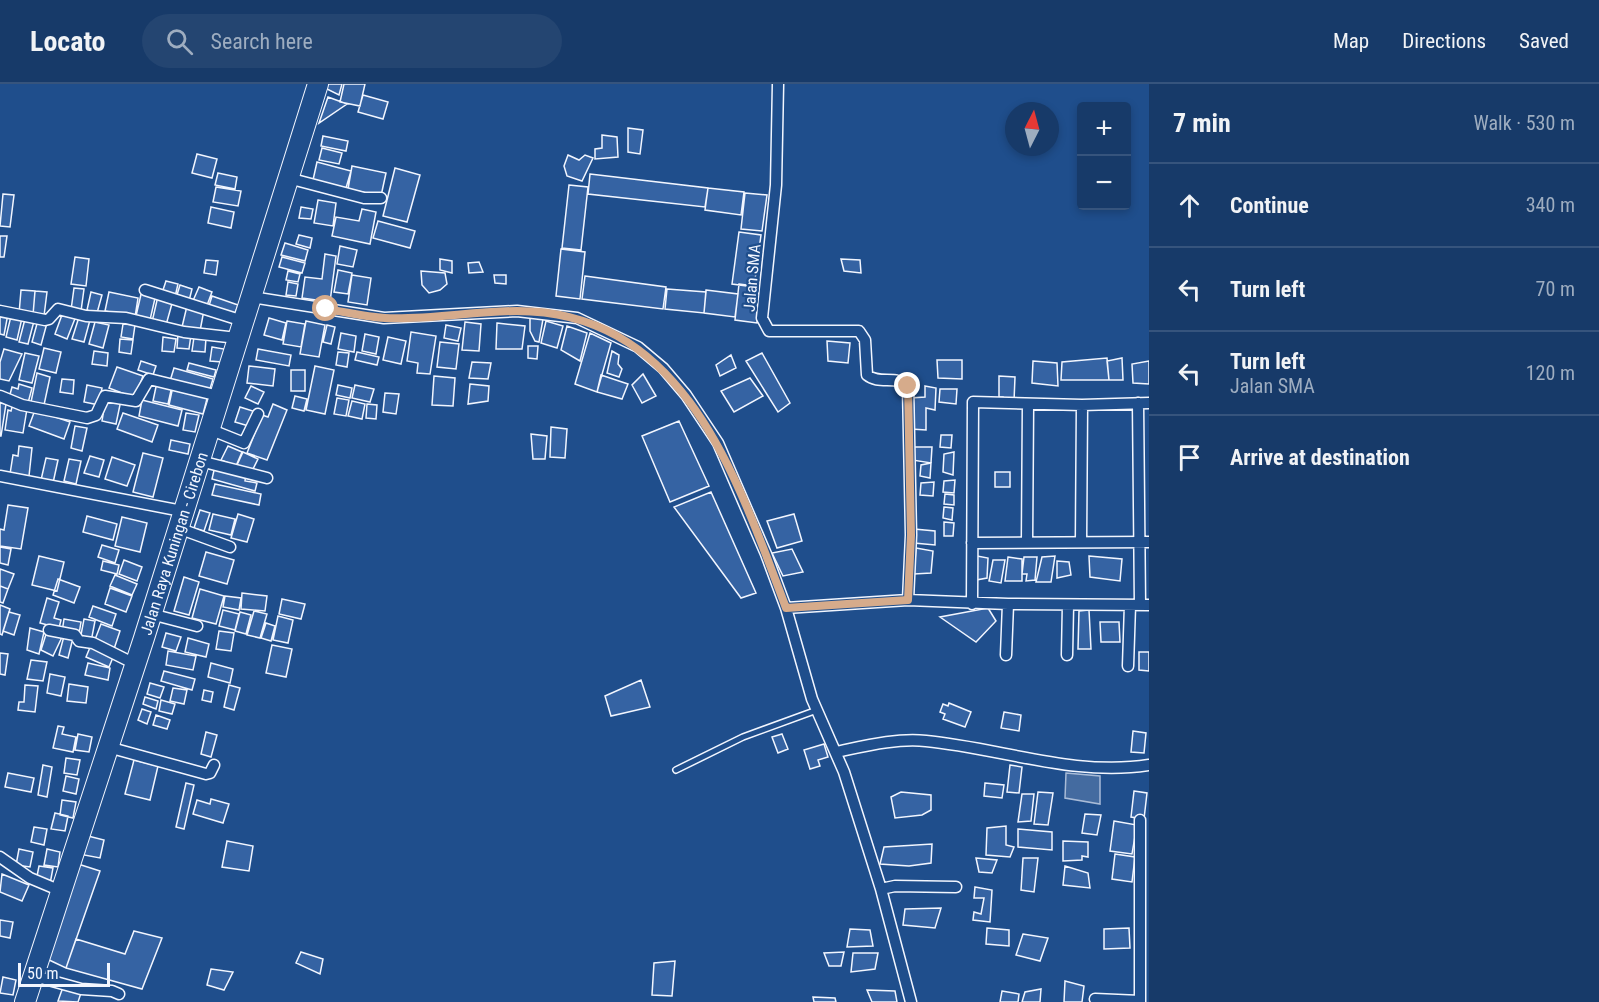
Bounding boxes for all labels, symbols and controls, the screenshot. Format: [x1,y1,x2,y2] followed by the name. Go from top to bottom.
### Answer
[142,14,562,68] search box
[30,25,106,58] text: Locato
[163,25,196,58] icon: search
[211,29,313,54] text: Search here
[1333,29,1369,53] text: Map
[1402,29,1486,53] text: Directions
[1519,29,1569,53] text: Saved
[1005,102,1059,156] north arrow
[1077,102,1131,210] map controls
[1077,102,1131,156] button: +
[1173,108,1231,138] text: 7 min
[1474,111,1575,135] text: Walk · 530 m
[1077,156,1131,210] button: −
[1173,189,1206,222] icon: ahead
[1230,193,1309,218] text: Continue
[1526,193,1575,217] text: 340 m
[740,243,764,313] street label: Jalan SMA
[1173,273,1206,306] icon: left
[1230,277,1305,302] text: Turn left
[1536,277,1575,301] text: 70 m
[312,295,338,321] route start
[1230,349,1305,374] text: Turn left
[1173,357,1206,390] icon: left
[1526,361,1575,385] text: 120 m
[894,372,920,398] route end
[1230,374,1315,398] text: Jalan SMA
[1173,441,1206,474] icon: arrive
[1230,445,1410,470] text: Arrive at destination
[136,450,211,637] street label: Jalan Raya Kuningan - Cirebon
[18,960,110,988] scale bar
[27,964,59,983] text: 50 m

